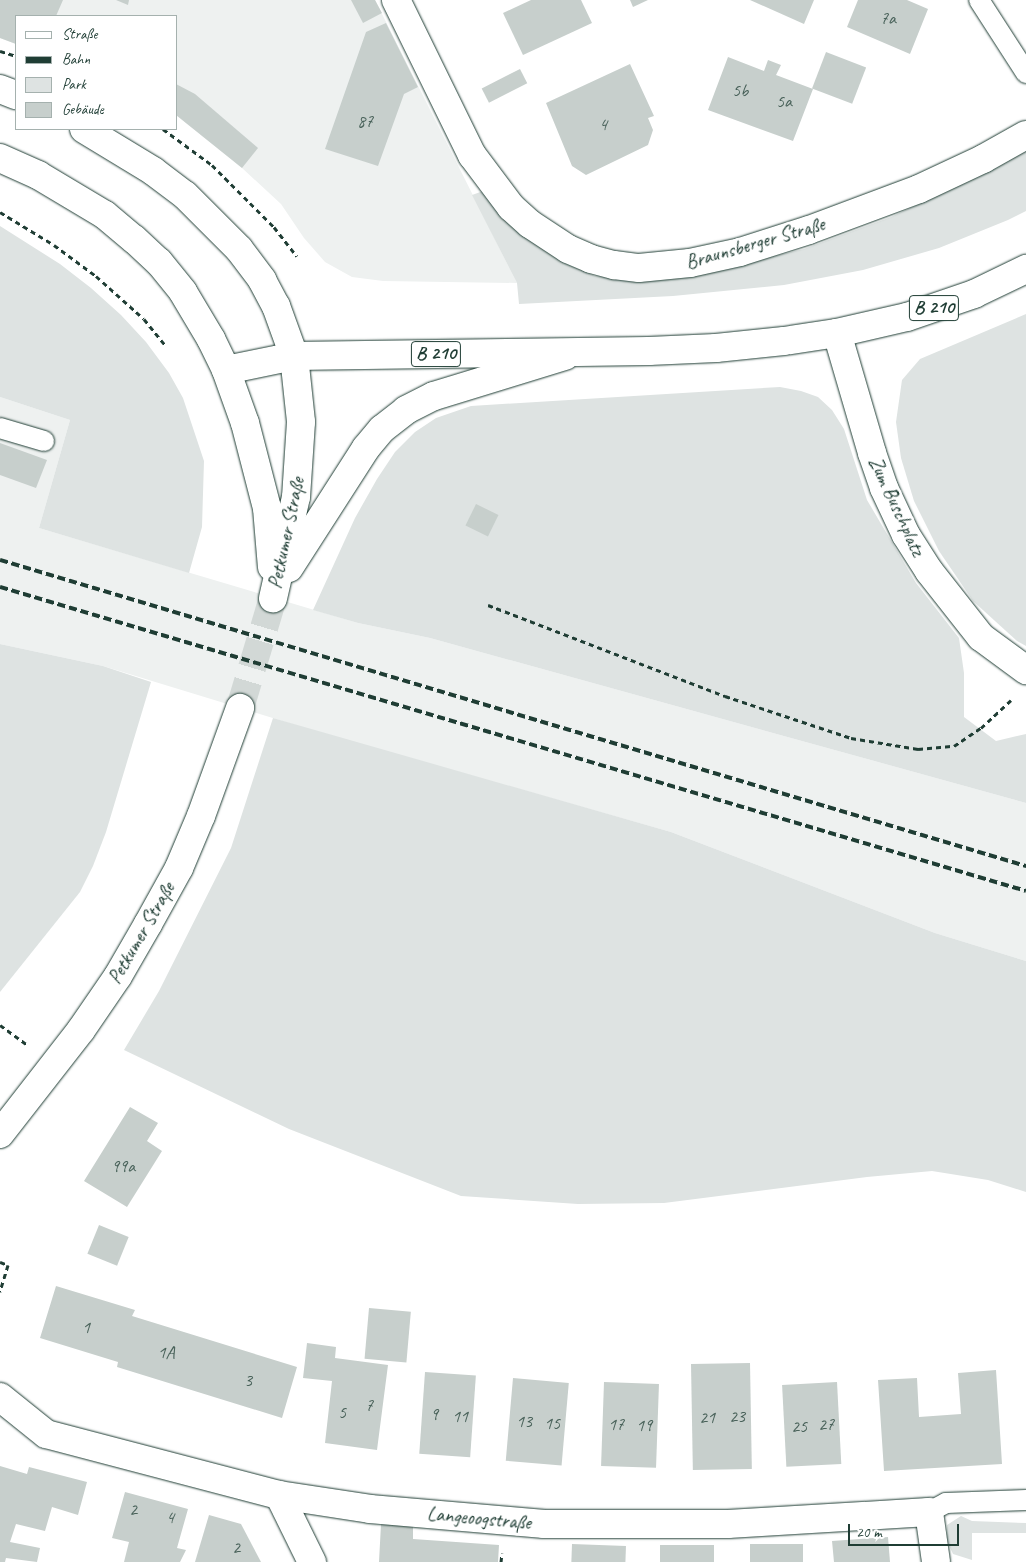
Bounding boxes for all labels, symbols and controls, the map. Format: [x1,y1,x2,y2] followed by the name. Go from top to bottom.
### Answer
[880,7,896,29] house number: 7a
[15,15,178,130] legend
[62,25,97,44] text: Straße
[62,50,90,69] text: Bahn
[62,75,86,94] text: Park
[732,79,748,101] house number: 5b
[776,90,792,112] house number: 5a
[62,100,104,119] text: Gebäude
[357,110,373,132] house number: 87
[599,113,607,135] house number: 4
[682,212,828,274] street label: Braunsberger Straße
[908,292,960,324] road number: B 210
[410,338,462,370] road number: B 210
[864,453,930,559] street label: Zum Buschplatz
[262,475,310,591] street label: Petkumer Straße
[102,878,180,988] street label: Petkumer Straße
[111,1155,135,1177] house number: 99a
[82,1316,90,1338] house number: 1
[157,1341,175,1363] house number: 1A
[244,1369,252,1391] house number: 3
[365,1394,373,1416] house number: 7
[338,1401,346,1423] house number: 5
[430,1403,438,1425] house number: 9
[452,1405,468,1427] house number: 11
[729,1405,745,1427] house number: 23
[699,1406,715,1428] house number: 21
[516,1410,532,1432] house number: 13
[544,1412,560,1434] house number: 15
[608,1413,624,1435] house number: 17
[818,1413,834,1435] house number: 27
[636,1414,652,1436] house number: 19
[791,1415,807,1437] house number: 25
[129,1498,137,1520] house number: 2
[426,1502,532,1534] street label: Langeoogstraße
[166,1506,174,1528] house number: 4
[851,1514,962,1546] scale bar
[856,1523,882,1542] text: 20 m
[232,1536,240,1558] house number: 2

